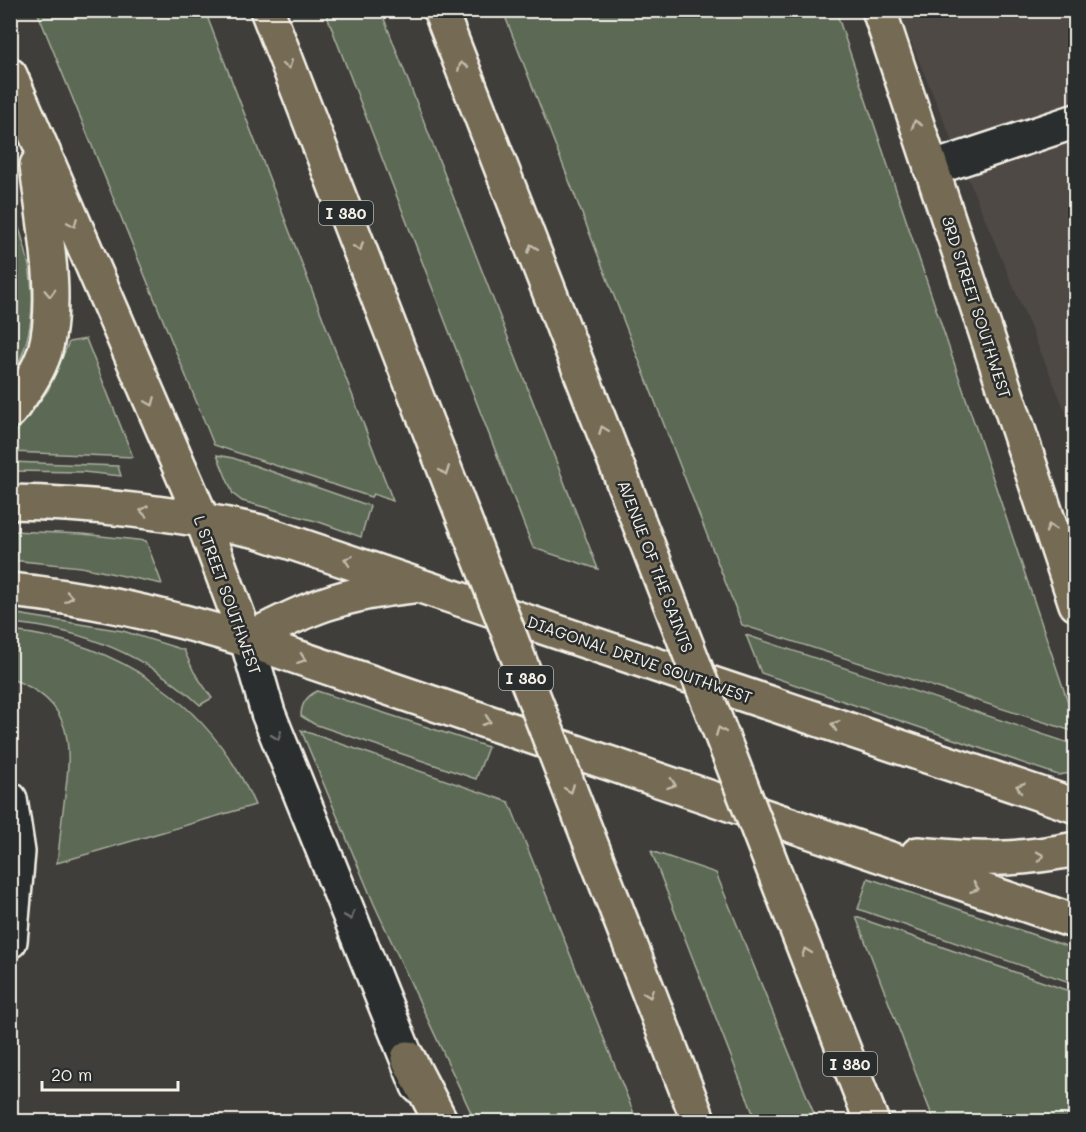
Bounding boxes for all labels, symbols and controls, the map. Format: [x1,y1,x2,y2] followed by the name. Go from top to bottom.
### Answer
[281,59,293,70] one-way arrow
[456,62,469,72] one-way arrow
[911,119,924,130] one-way arrow
[319,201,373,225] road number: I 380
[938,213,1016,401] street label: 3RD STREET SOUTHWEST
[66,217,78,228] one-way arrow
[351,241,364,252] one-way arrow
[527,243,539,254] one-way arrow
[43,289,56,298] one-way arrow
[144,395,156,406] one-way arrow
[598,425,610,436] one-way arrow
[438,465,451,476] one-way arrow
[613,477,699,655] street label: AVENUE OF THE SAINTS
[140,506,149,518] one-way arrow
[189,513,267,678] street label: L STREET SOUTHWEST
[1045,523,1058,534] one-way arrow
[343,555,353,567] one-way arrow
[63,590,73,603] one-way arrow
[525,611,755,707] street label: DIAGONAL DRIVE SOUTHWEST
[296,651,307,664] one-way arrow
[499,666,553,690] road number: I 380
[481,714,492,727] one-way arrow
[830,719,841,732] one-way arrow
[715,727,727,738] one-way arrow
[270,729,282,740] one-way arrow
[666,777,676,790] one-way arrow
[1015,782,1026,794] one-way arrow
[563,783,575,794] one-way arrow
[1034,850,1044,863] one-way arrow
[969,880,980,893] one-way arrow
[343,910,355,921] one-way arrow
[801,947,813,958] one-way arrow
[642,988,655,999] one-way arrow
[823,1052,877,1076] road number: I 380
[42,1054,178,1092] scale bar
[51,1062,92,1086] text: 20 m

